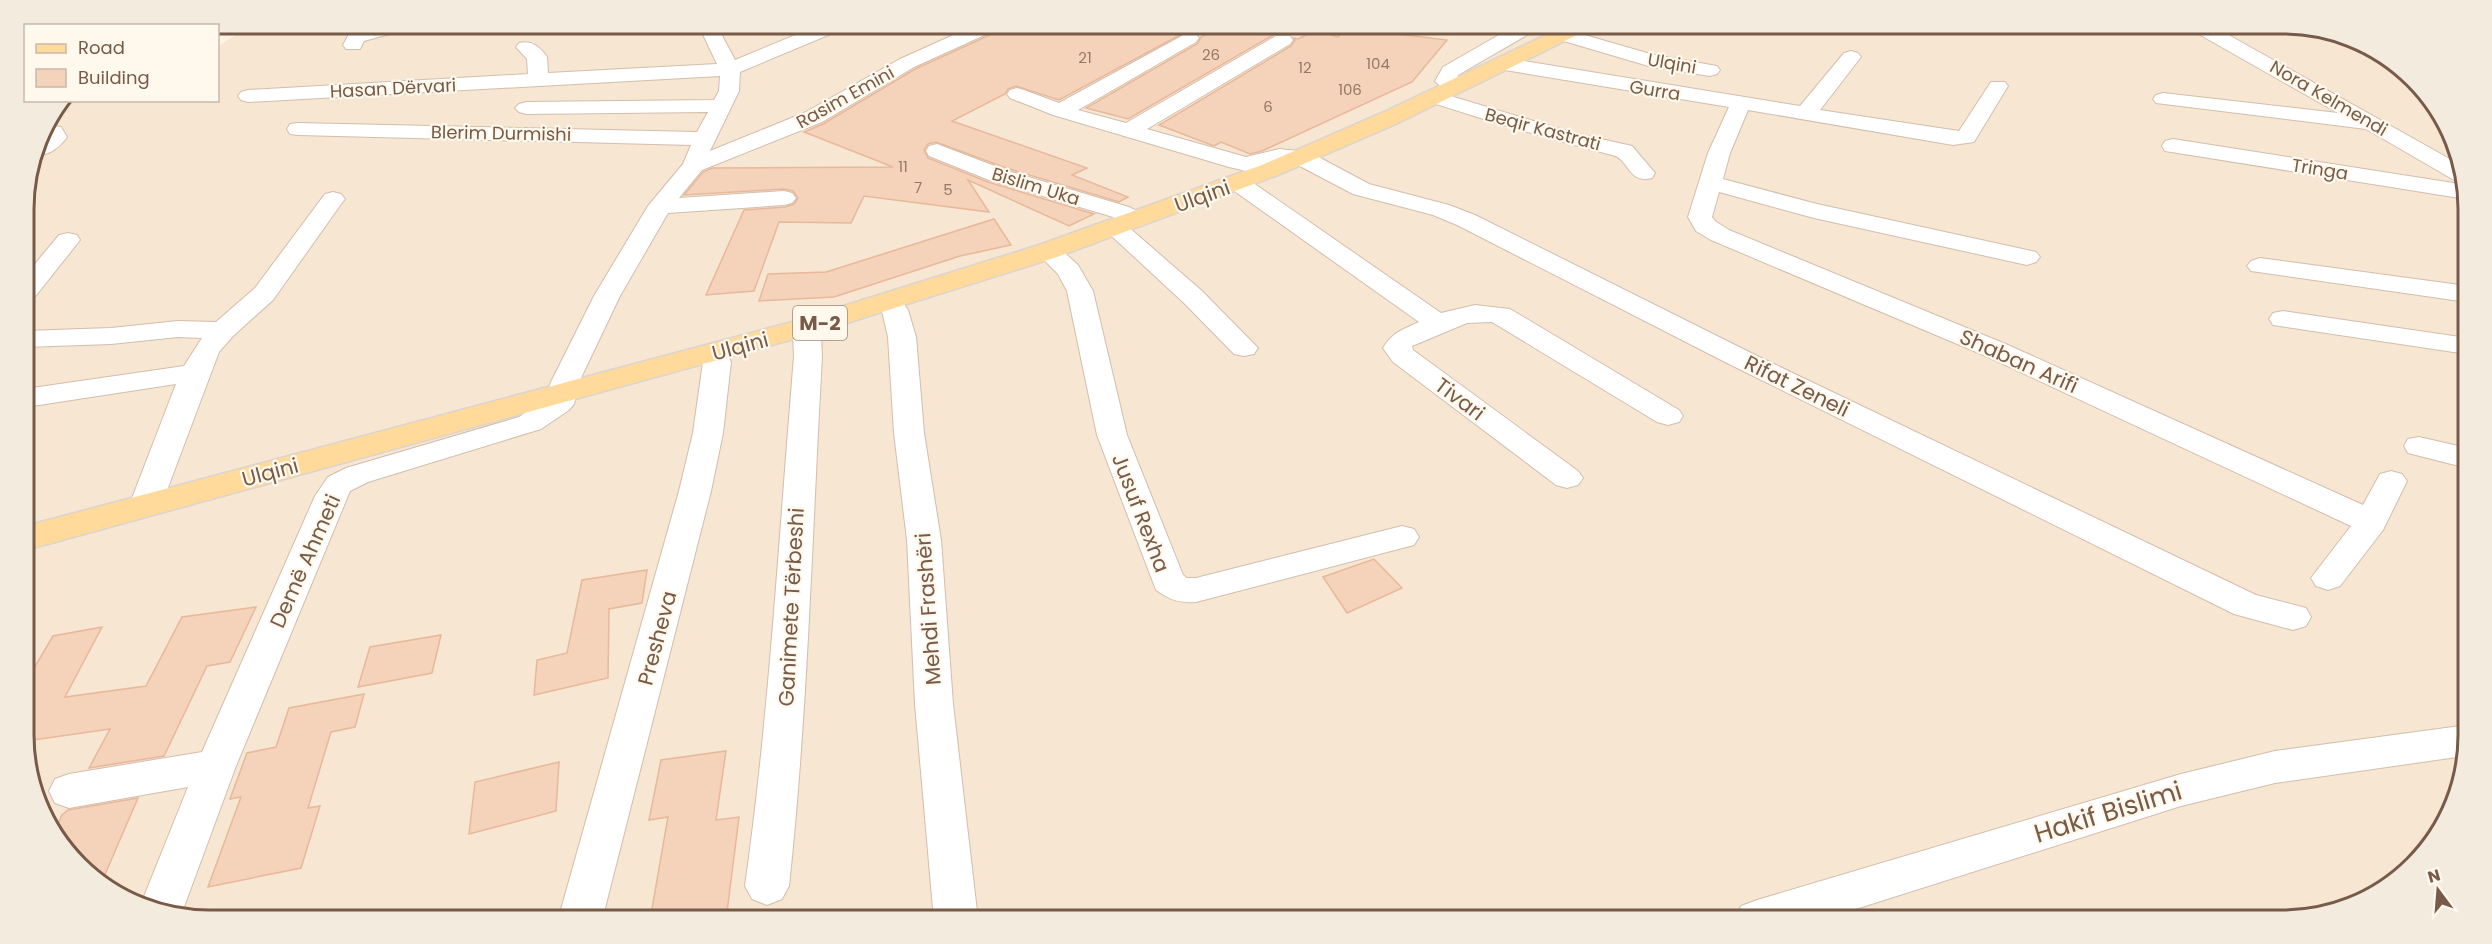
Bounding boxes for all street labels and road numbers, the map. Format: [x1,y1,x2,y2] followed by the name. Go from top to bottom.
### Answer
[1646,46,1698,80] street label: Ulqini
[2266,54,2392,142] street label: Nora Kelmendi
[792,60,898,134] street label: Rasim Emini
[329,72,457,104] street label: Hasan Dërvari
[1628,74,1682,106] street label: Gurra
[1482,102,1604,156] street label: Beqir Kastrati
[431,119,571,147] street label: Blerim Durmishi
[2290,152,2350,186] street label: Tringa
[989,161,1083,211] street label: Bislim Uka
[1170,173,1234,219] street label: Ulqini
[793,306,847,340] road number: M-2
[1955,322,2083,400] street label: Shaban Arifi
[709,325,771,367] street label: Ulqini
[1740,348,1854,424] street label: Rifat Zeneli
[1429,371,1491,427] street label: Tivari
[1105,449,1177,577] street label: Jusuf Rexha
[239,451,301,493] street label: Ulqini
[263,490,347,632] street label: Demë Ahmeti
[771,507,811,707] street label: Ganimete Tërbeshi
[908,532,948,686] street label: Mehdi Frashëri
[631,588,683,688] street label: Presheva
[2030,772,2186,852] street label: Hakif Bislimi

